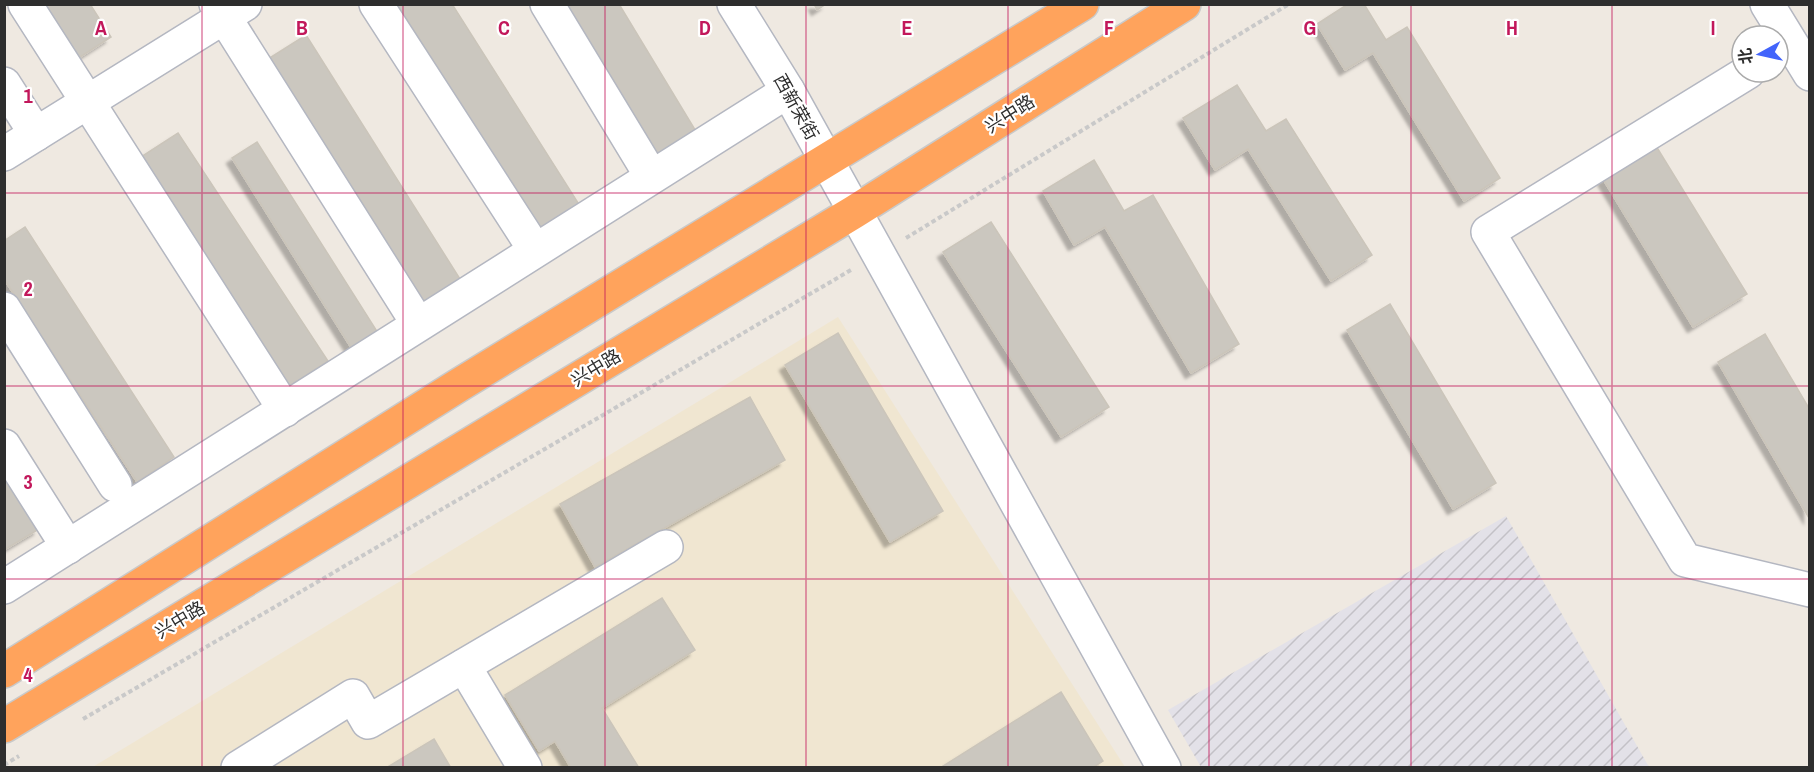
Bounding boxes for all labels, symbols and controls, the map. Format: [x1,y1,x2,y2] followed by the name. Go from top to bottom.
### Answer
[95,14,107,41] text: A
[296,14,308,41] text: B
[498,14,510,41] text: C
[699,14,711,41] text: D
[902,14,913,41] text: E
[1104,14,1114,41] text: F
[1304,14,1316,41] text: G
[1506,14,1518,41] text: H
[1711,14,1715,41] text: I
[1730,24,1790,84] north arrow
[1733,47,1757,66] text: 北
[768,69,825,144] street label: 西新荣街
[23,82,33,109] text: 1
[980,89,1039,138] street label: 兴中路
[23,275,33,302] text: 2
[566,343,625,392] street label: 兴中路
[23,468,33,495] text: 3
[150,595,209,644] street label: 兴中路
[23,661,33,688] text: 4

